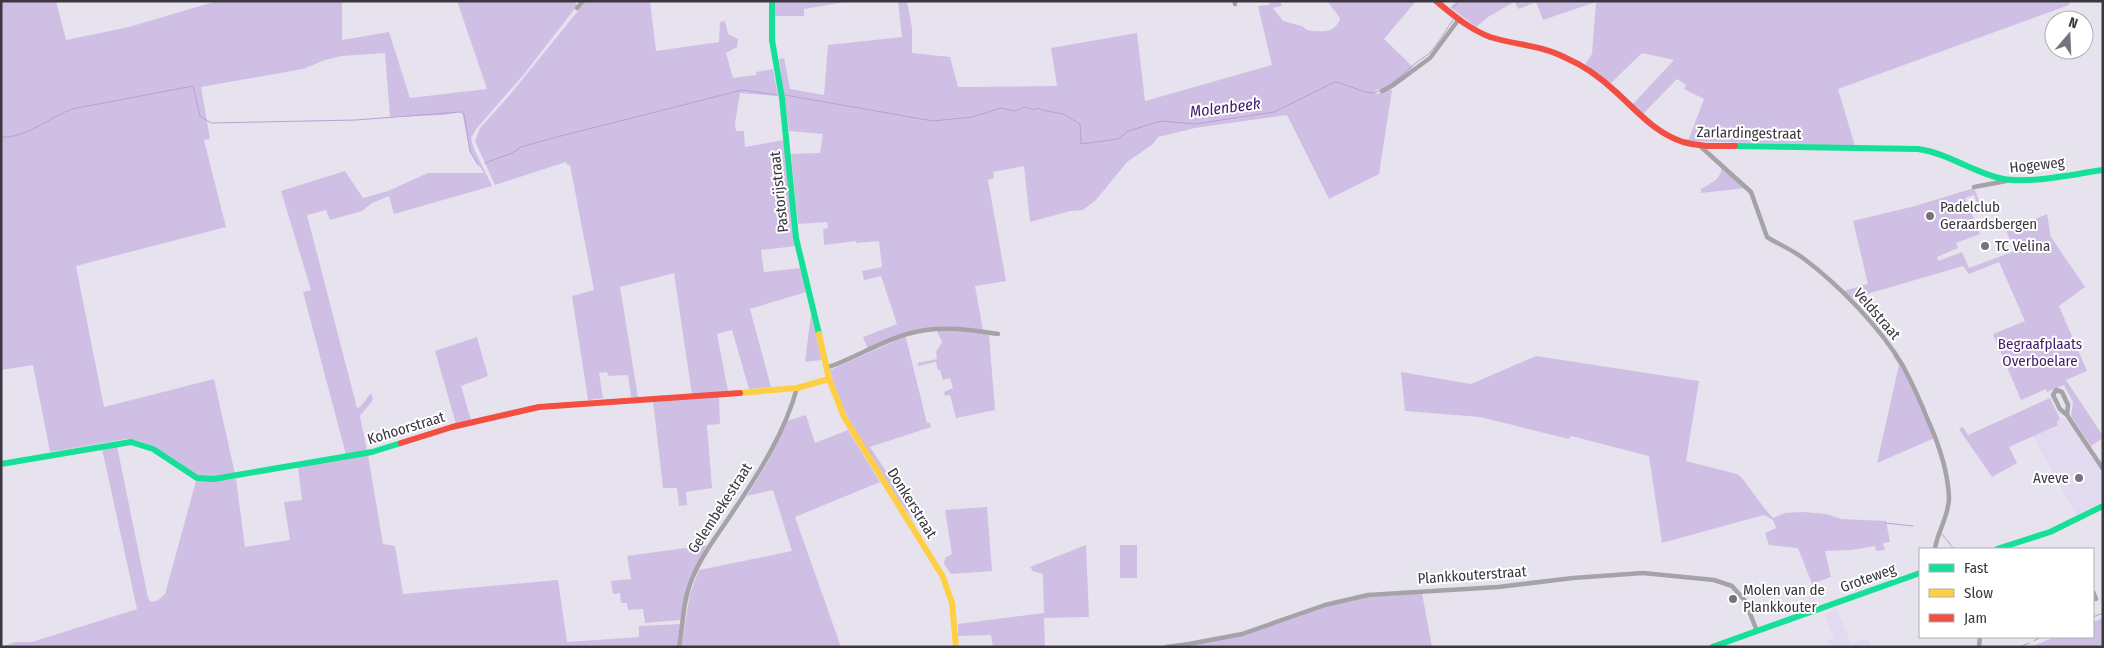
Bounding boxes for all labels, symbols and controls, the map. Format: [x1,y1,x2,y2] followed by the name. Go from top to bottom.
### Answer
[2044,10,2094,60] north arrow
[2066,14,2080,33] text: N
[1189,94,1262,121] water label: Molenbeek
[1696,123,1802,143] street label: Zarlardingestraat
[766,150,792,234] street label: Pastorijstraat
[2008,153,2066,177] street label: Hogeweg
[1940,198,2037,233] place label: Padelclub Geraardsbergen
[1924,210,1936,222] marker: Padelclub Geraardsbergen
[1995,237,2050,255] place label: TC Velina
[1979,240,1991,252] marker: TC Velina
[1850,285,1904,343] street label: Veldstraat
[1998,335,2082,370] park label: Begraafplaats Overboelare
[365,408,447,448] street label: Kohoorstraat
[684,459,756,557] street label: Gelembekestraat
[883,465,941,542] street label: Donkerstraat
[2033,469,2069,487] place label: Aveve
[2073,472,2085,484] marker: Aveve
[1919,548,2094,638] legend
[1964,559,1988,577] text: Fast
[1838,560,1898,596] street label: Groteweg
[1417,562,1527,588] street label: Plankkouterstraat
[1743,581,1825,616] place label: Molen van de Plankkouter
[1964,584,1993,602] text: Slow
[1727,593,1739,605] marker: Molen van de Plankkouter
[1964,609,1987,627] text: Jam

